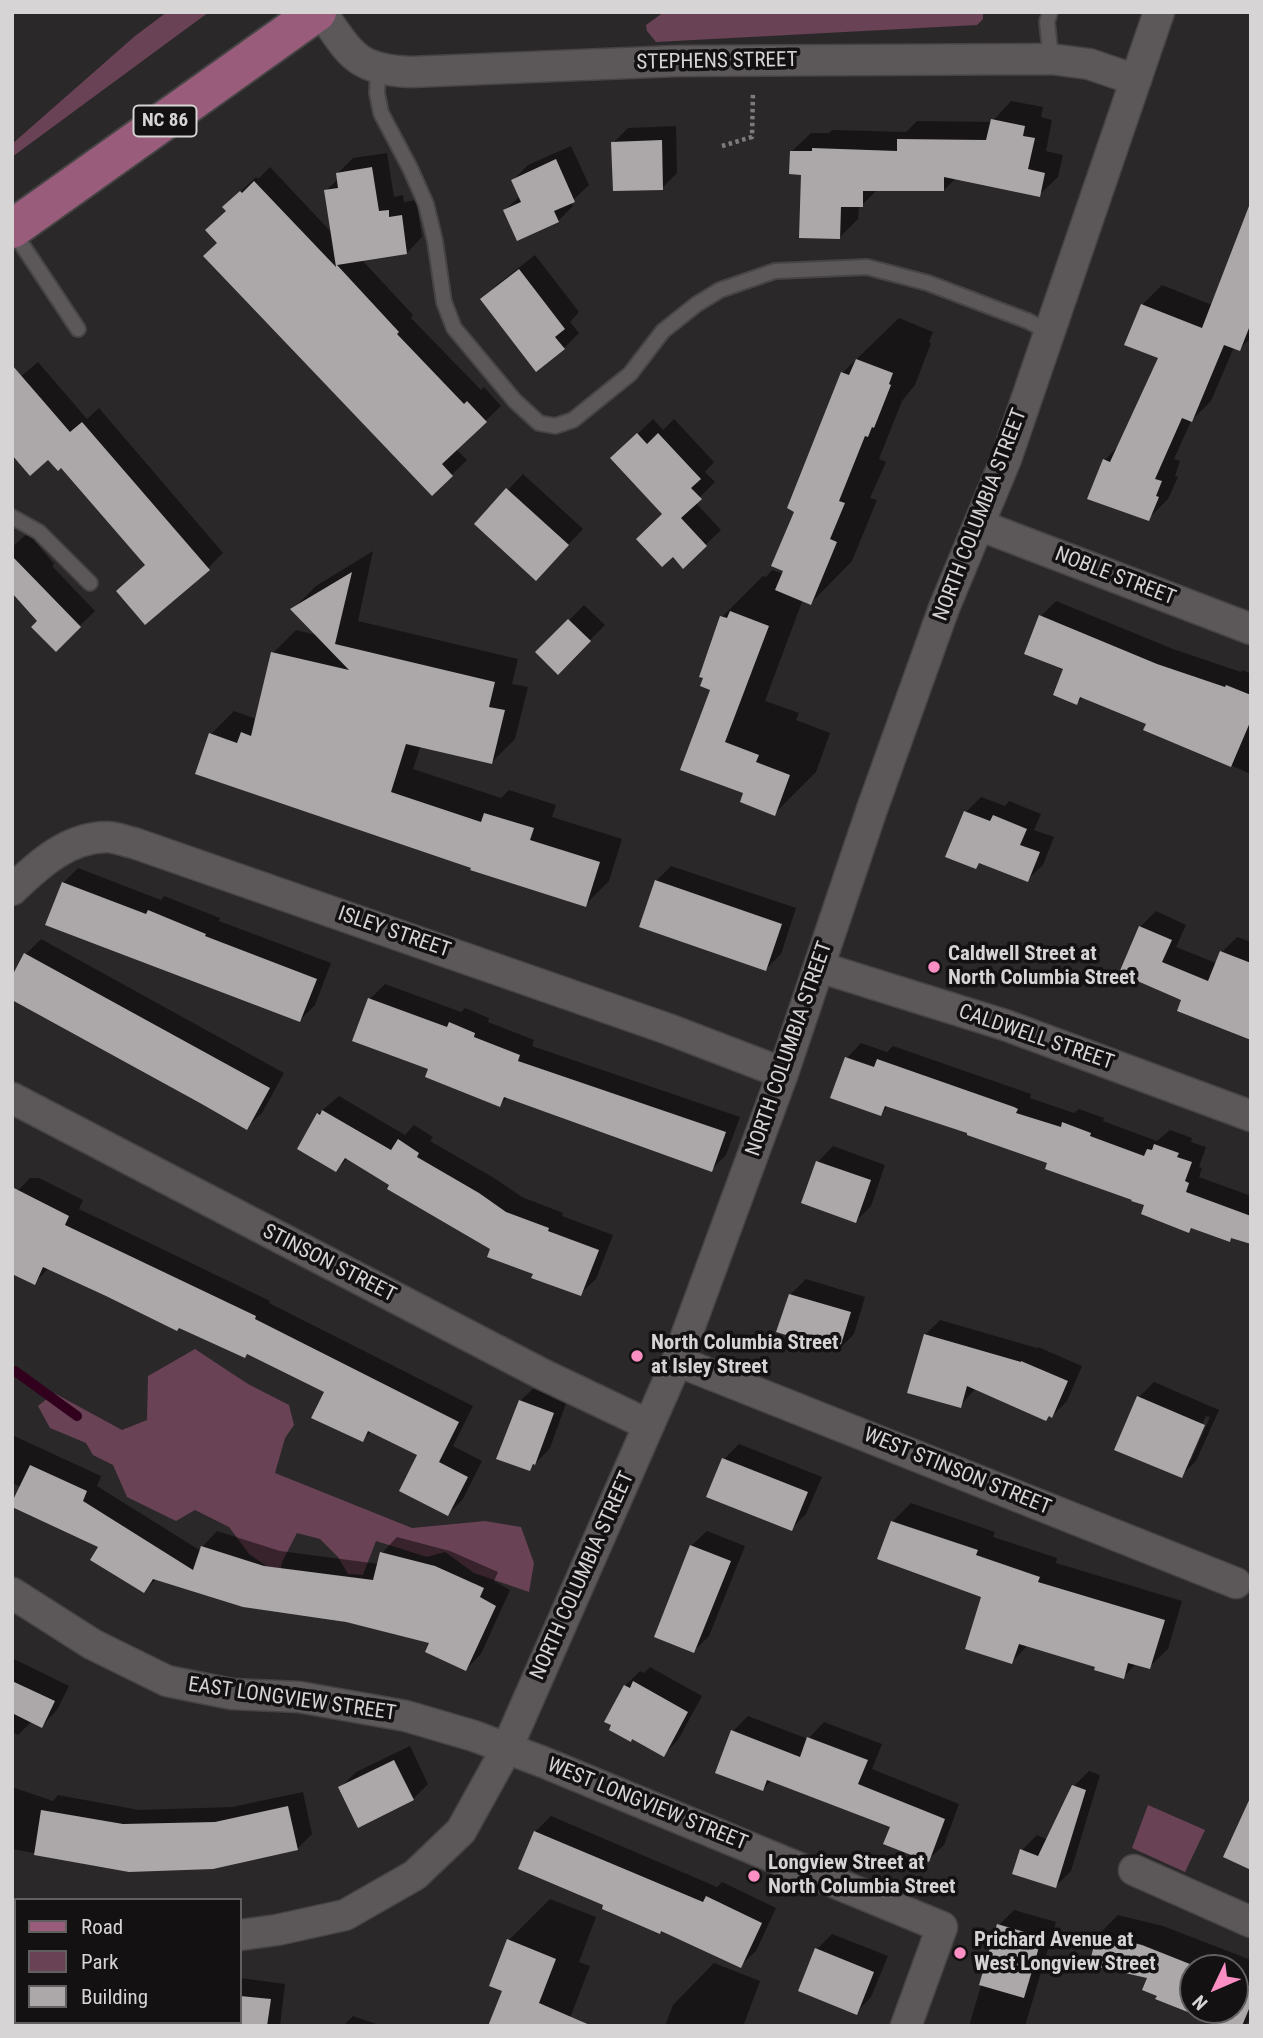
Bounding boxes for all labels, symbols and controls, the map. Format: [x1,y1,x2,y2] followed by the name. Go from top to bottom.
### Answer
[636,48,798,76] street label: STEPHENS STREET
[134,105,196,136] road number: NC 86
[929,405,1033,625] street label: NORTH COLUMBIA STREET
[1051,542,1179,612] street label: NOBLE STREET
[334,902,454,964] street label: ISLEY STREET
[741,938,839,1160] street label: NORTH COLUMBIA STREET
[948,942,1135,992] place label: Caldwell Street at North Columbia Street
[926,959,942,975] marker: Caldwell Street at North Columbia Street
[955,1000,1117,1076] street label: CALDWELL STREET
[258,1220,400,1308] street label: STINSON STREET
[651,1331,838,1381] place label: North Columbia Street at Isley Street
[629,1348,645,1364] marker: North Columbia Street at Isley Street
[860,1423,1054,1521] street label: WEST STINSON STREET
[526,1468,640,1684] street label: NORTH COLUMBIA STREET
[186,1673,398,1727] street label: EAST LONGVIEW STREET
[543,1753,751,1857] street label: WEST LONGVIEW STREET
[768,1851,955,1901] place label: Longview Street at North Columbia Street
[746,1868,762,1884] marker: Longview Street at North Columbia Street
[14,1898,242,2024] legend
[81,1915,123,1939] text: Road
[974,1928,1156,1978] place label: Prichard Avenue at West Longview Street
[952,1945,968,1961] marker: Prichard Avenue at West Longview Street
[81,1950,118,1974] text: Park
[1179,1954,1249,2024] north arrow
[81,1985,148,2009] text: Building
[1188,1990,1212,2015] text: N

